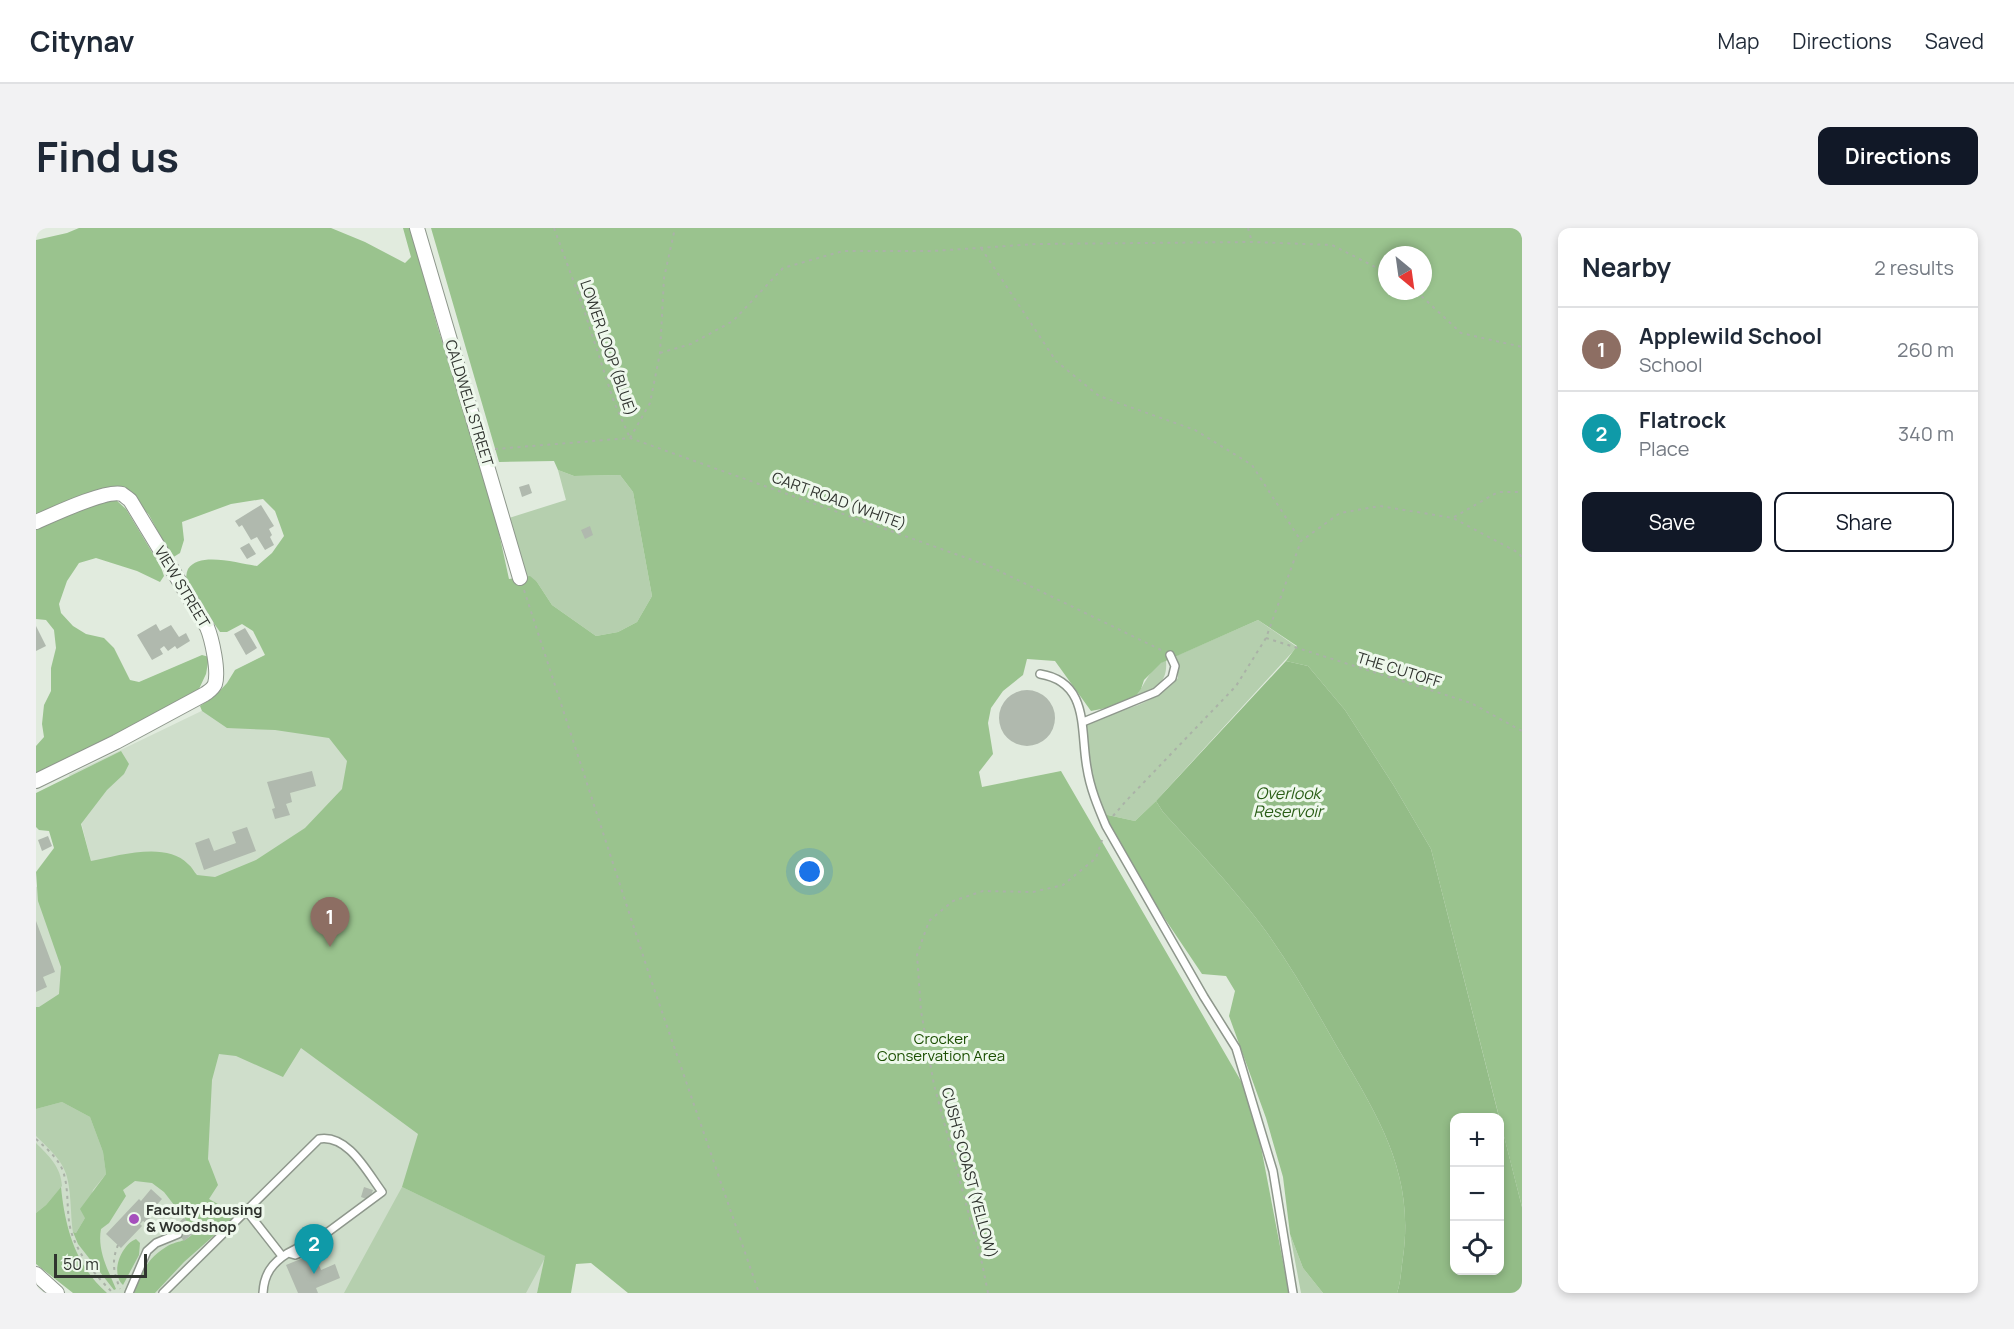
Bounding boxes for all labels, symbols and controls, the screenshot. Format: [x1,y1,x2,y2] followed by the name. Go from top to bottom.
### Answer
[30,22,134,60] text: Citynav
[1718,27,1759,55] text: Map
[1792,27,1892,55] text: Directions
[1925,27,1984,55] text: Saved
[36,127,179,185] text: Find us
[1818,127,1978,185] button: Directions
[1378,246,1432,300] north arrow
[1582,249,1671,285] text: Nearby
[1874,254,1954,281] text: 2 results
[575,277,642,419] street label: LOWER LOOP (BLUE)
[1639,321,1822,351] text: Applewild School
[1597,336,1606,363] text: 1
[1897,336,1954,363] text: 260 m
[440,337,499,469] street label: CALDWELL STREET
[1639,351,1703,378] text: School
[1639,405,1726,435] text: Flatrock
[1596,420,1607,447] text: 2
[1898,420,1954,447] text: 340 m
[1639,435,1689,462] text: Place
[769,466,909,535] street label: CART ROAD (WHITE)
[1582,492,1762,552] button: Save
[1774,492,1954,552] button: Share
[150,542,215,632] street label: VIEW STREET
[1355,647,1444,692] street label: THE CUTOFF
[1253,782,1325,822] water label: Overlook Reservoir
[795,857,824,886] your location
[310,898,350,947] pin: 1
[877,1028,1005,1066] park label: Crocker Conservation Area
[937,1085,1002,1261] street label: CUSH'S COAST (YELLOW)
[1450,1113,1504,1275] map controls
[1450,1113,1504,1167] button: +
[1450,1167,1504,1221] button: −
[146,1199,263,1237] place label: Faculty Housing & Woodshop
[127,1212,141,1226] marker: Faculty Housing & Woodshop
[1450,1221,1504,1275] button: locate
[294,1224,334,1274] pin: 2
[54,1251,147,1278] scale bar
[63,1253,99,1275] text: 50 m

